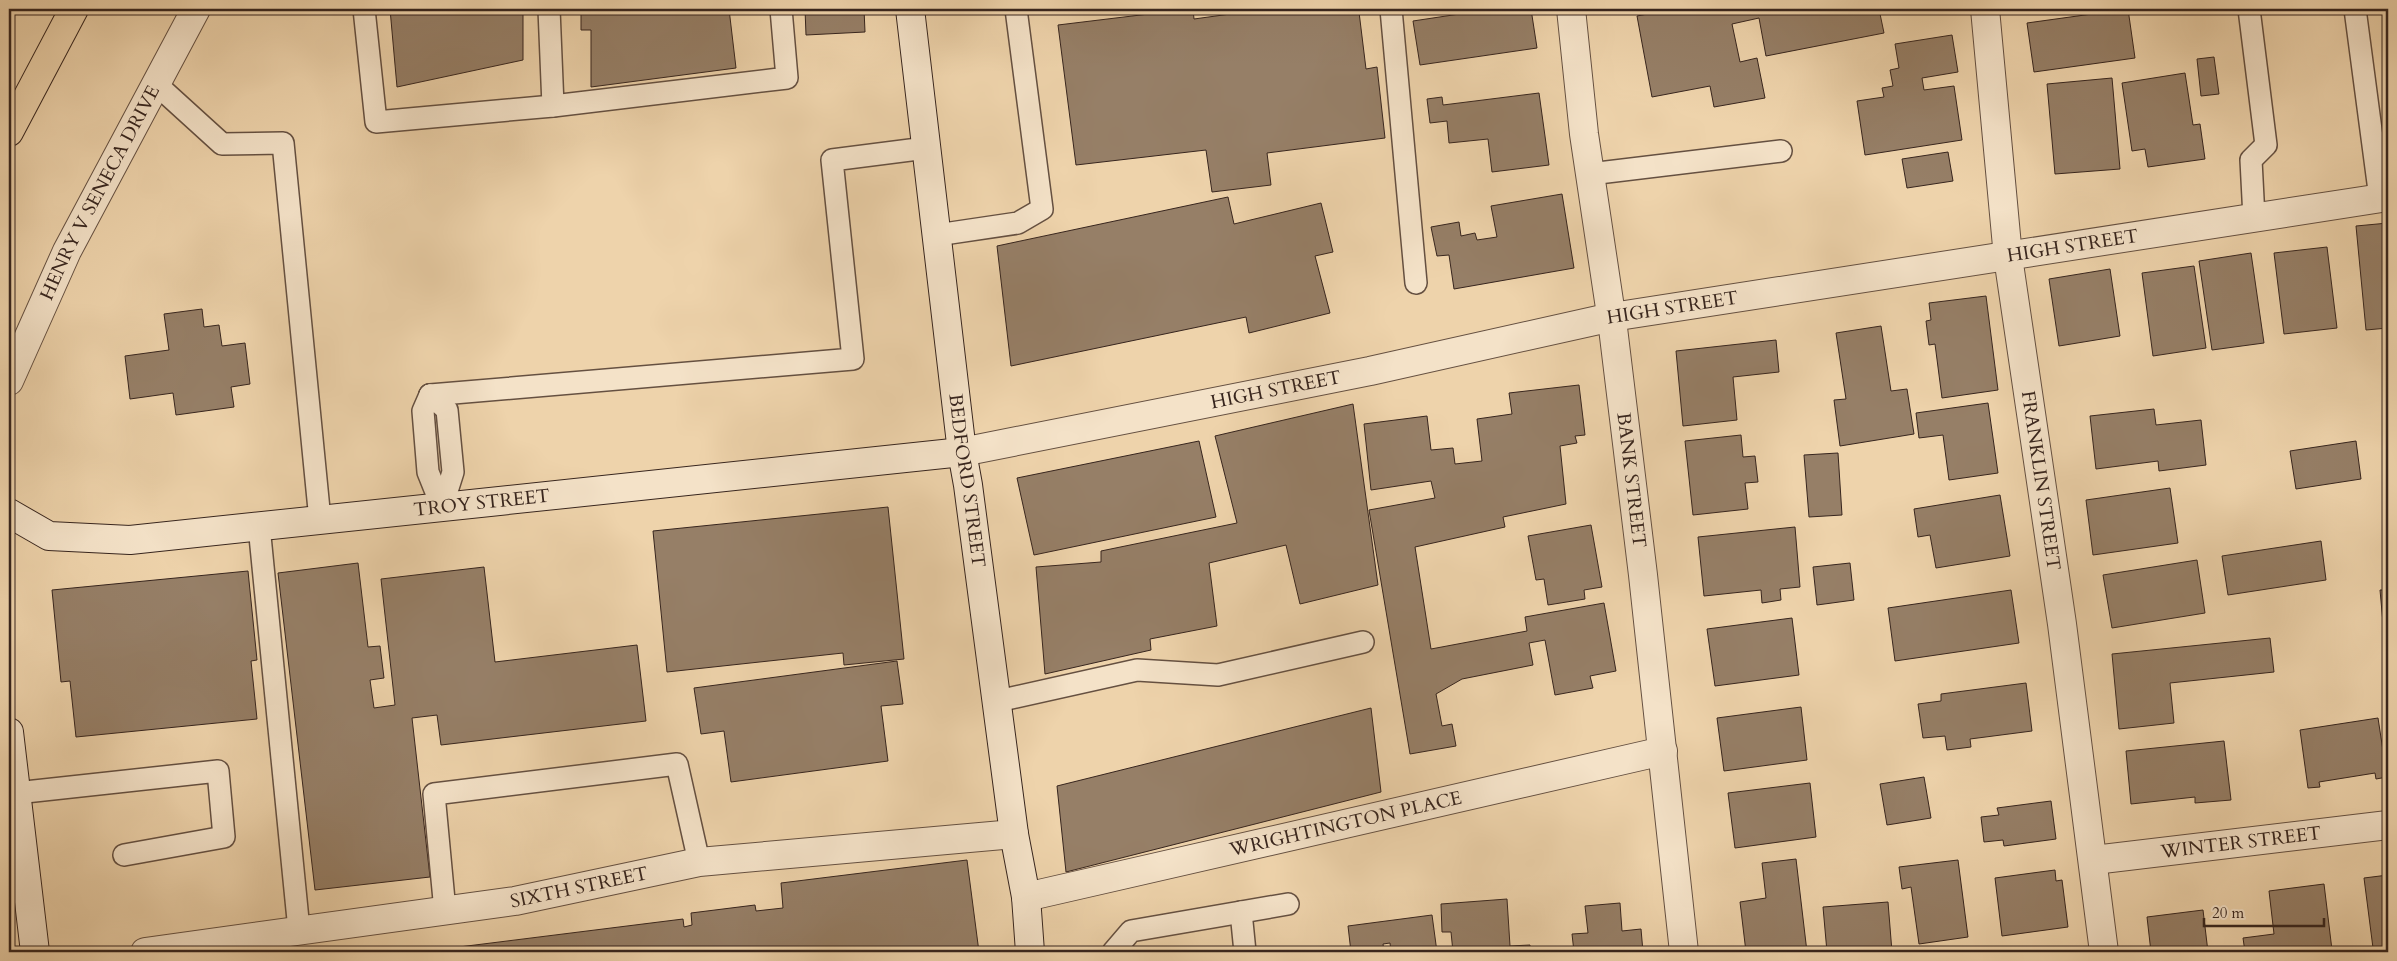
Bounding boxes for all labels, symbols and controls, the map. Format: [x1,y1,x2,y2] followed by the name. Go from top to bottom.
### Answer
[34,81,166,304] street label: HENRY V SENECA DRIVE
[2005,223,2140,269] street label: HIGH STREET
[1605,285,1740,331] street label: HIGH STREET
[1208,364,1343,415] street label: HIGH STREET
[2015,389,2067,572] street label: FRANKLIN STREET
[942,392,992,569] street label: BEDFORD STREET
[1610,411,1653,549] street label: BANK STREET
[412,483,551,523] street label: TROY STREET
[1226,785,1464,863] street label: WRIGHTINGTON PLACE
[2158,820,2323,865] street label: WINTER STREET
[508,860,650,915] street label: SIXTH STREET
[2204,896,2324,928] scale bar
[2212,903,2244,923] text: 20 m

